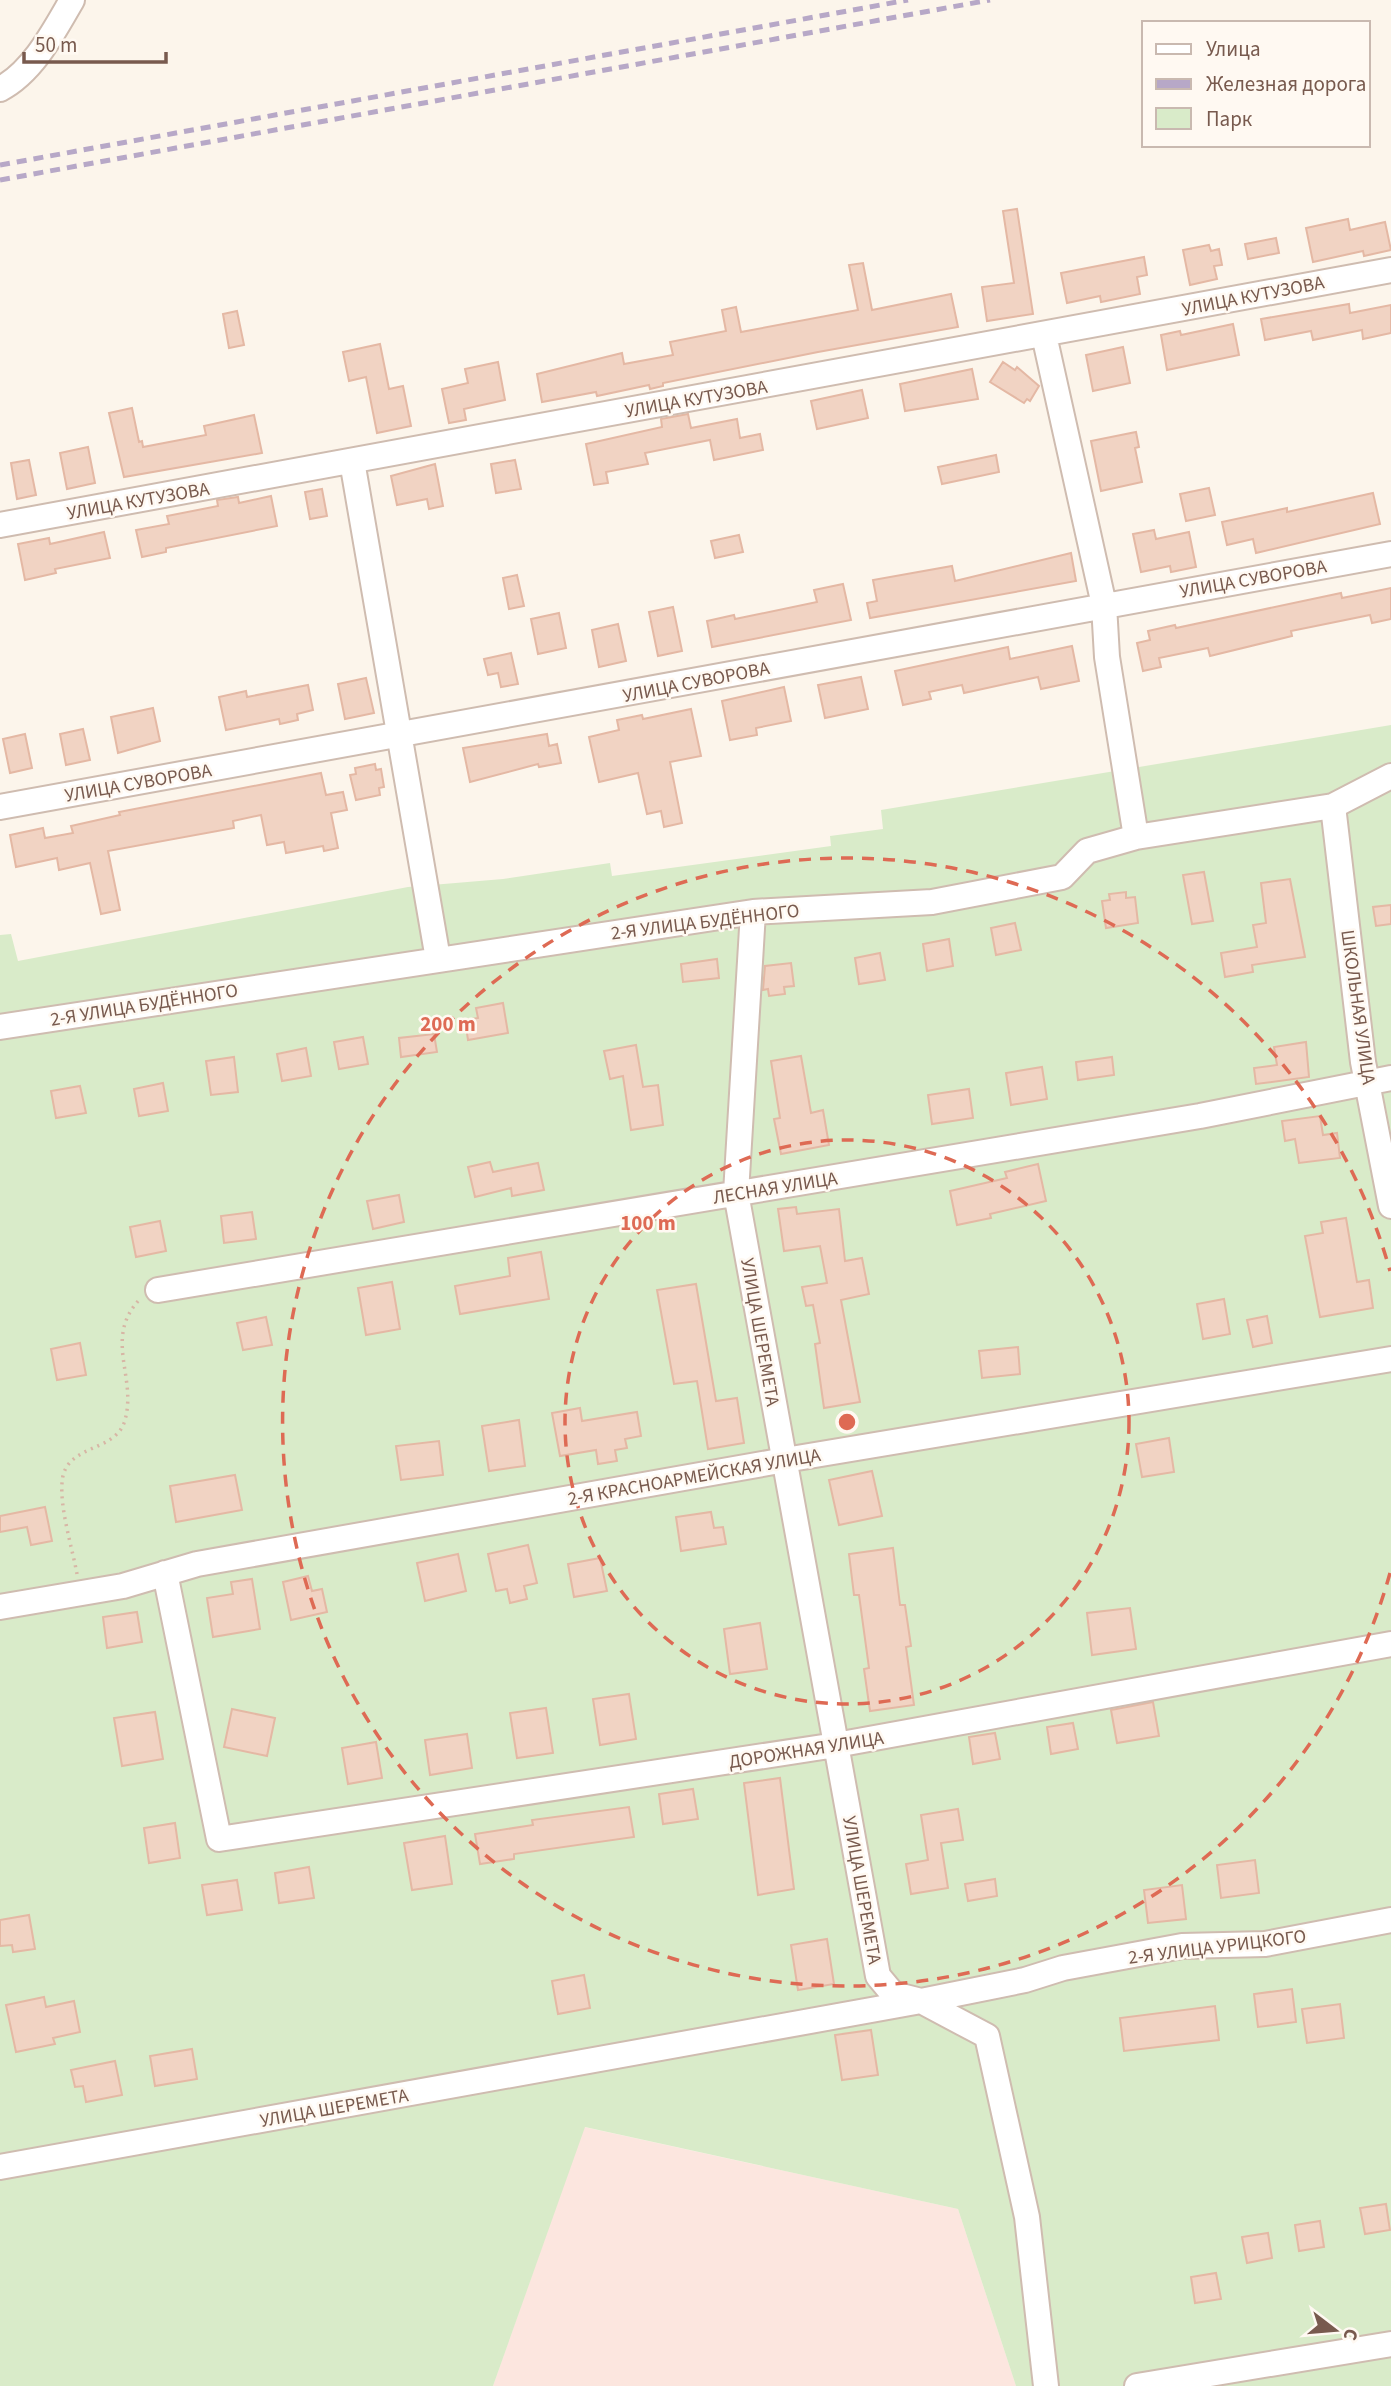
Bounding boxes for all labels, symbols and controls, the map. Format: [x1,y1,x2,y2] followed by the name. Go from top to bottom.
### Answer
[24,21,166,65] scale bar
[1142,21,1370,147] legend
[35,30,77,60] text: 50 m
[1206,34,1261,64] text: Улица
[1206,69,1366,99] text: Железная дорога
[1206,104,1253,134] text: Парк
[1180,269,1327,323] street label: УЛИЦА КУТУЗОВА
[623,374,770,425] street label: УЛИЦА КУТУЗОВА
[65,476,212,527] street label: УЛИЦА КУТУЗОВА
[1178,553,1329,606] street label: УЛИЦА СУВОРОВА
[621,655,772,710] street label: УЛИЦА СУВОРОВА
[63,757,214,810] street label: УЛИЦА СУВОРОВА
[609,898,801,947] street label: 2-Я УЛИЦА БУДЁННОГО
[1333,928,1382,1087] street label: ШКОЛЬНАЯ УЛИЦА
[49,977,240,1034] street label: 2-Я УЛИЦА БУДЁННОГО
[420,1009,476,1039] text: 200 m
[711,1165,840,1212] street label: ЛЕСНАЯ УЛИЦА
[620,1208,676,1238] text: 100 m
[733,1256,786,1409] street label: УЛИЦА ШЕРЕМЕТА
[835,1410,859,1434] centre of rings
[566,1442,823,1513] street label: 2-Я КРАСНОАРМЕЙСКАЯ УЛИЦА
[727,1725,886,1776] street label: ДОРОЖНАЯ УЛИЦА
[835,1814,888,1967] street label: УЛИЦА ШЕРЕМЕТА
[1127,1923,1308,1972] street label: 2-Я УЛИЦА УРИЦКОГО
[258,2082,411,2135] street label: УЛИЦА ШЕРЕМЕТА
[1300,2295,1370,2365] north arrow
[1335,2325,1364,2343] text: С

